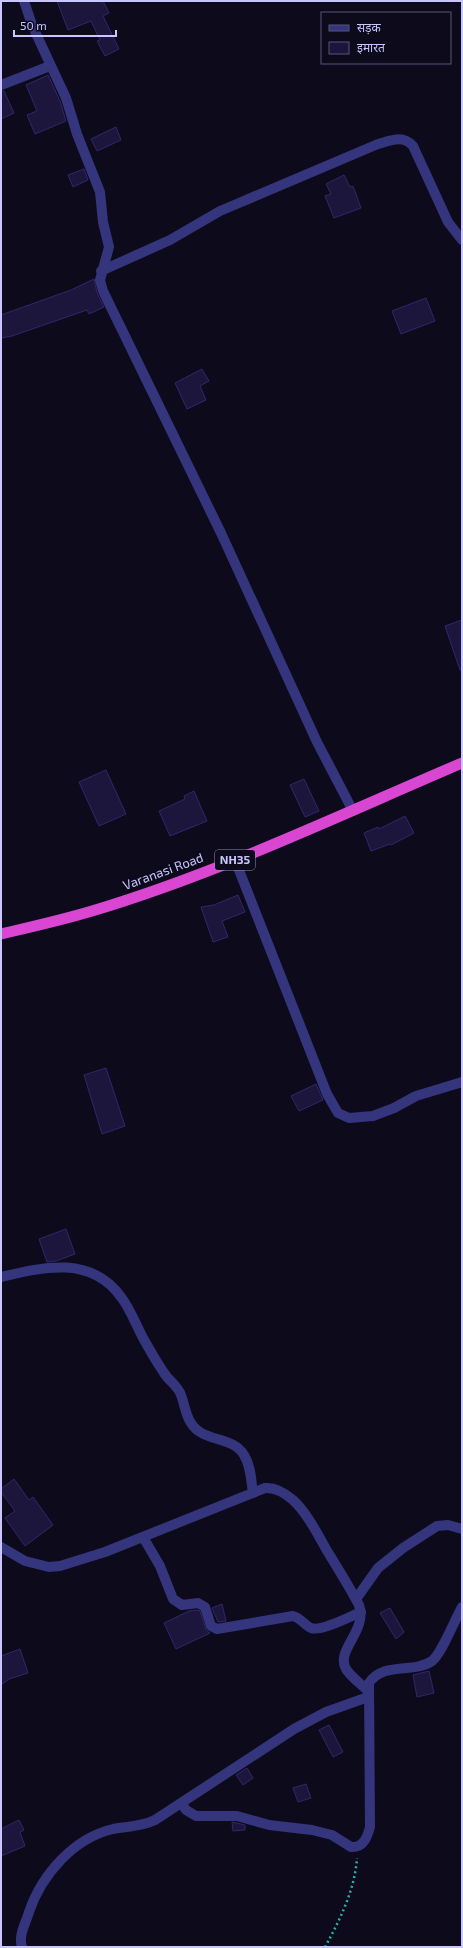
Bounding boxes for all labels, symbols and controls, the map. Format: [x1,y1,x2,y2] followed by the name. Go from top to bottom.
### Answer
[14,12,116,38] scale bar
[321,12,451,64] legend
[20,18,47,32] text: 50 m
[357,20,382,35] text: सड़क
[357,40,386,55] text: इमारत
[121,849,205,893] street label: Varanasi Road
[215,850,255,870] road number: NH35

